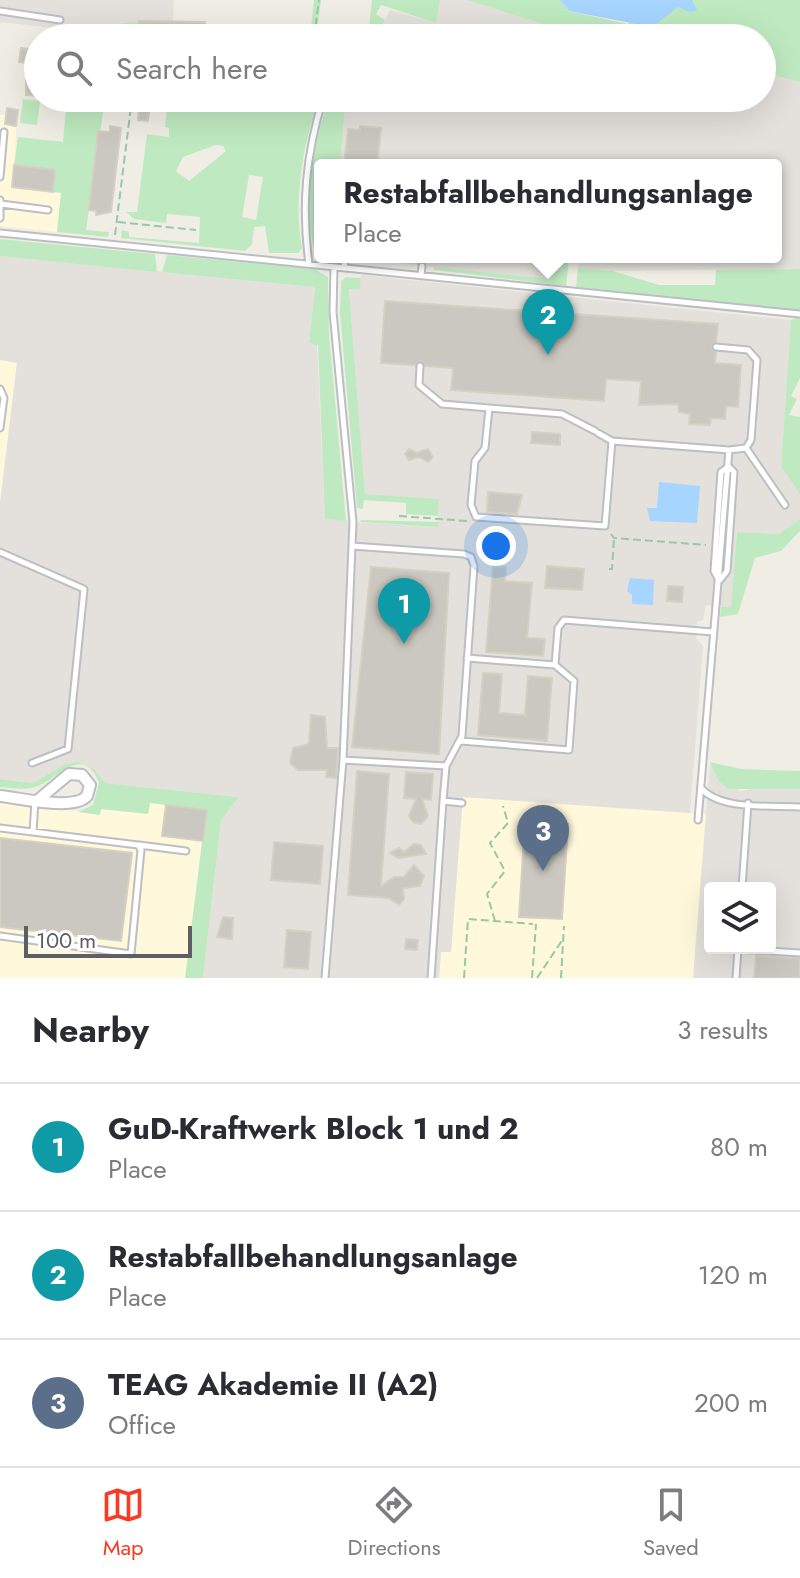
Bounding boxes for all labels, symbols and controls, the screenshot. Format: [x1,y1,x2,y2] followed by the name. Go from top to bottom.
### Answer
[24,24,776,112] search box
[52,46,96,90] icon: search
[116,47,268,90] text: Search here
[314,159,782,263] popup
[343,171,753,214] text: Restabfallbehandlungsanlage
[343,214,402,252] text: Place
[522,289,574,355] pin: 2
[476,526,516,566] your location
[378,578,430,644] pin: 1
[517,805,569,871] pin: 3
[704,882,776,954] map controls
[704,882,776,954] button: layers
[24,922,192,958] scale bar
[36,924,96,956] text: 100 m
[32,1006,149,1055] text: Nearby
[677,1011,768,1049] text: 3 results
[108,1107,519,1150] text: GuD-Kraftwerk Block 1 und 2
[51,1128,65,1166] text: 1
[710,1128,768,1166] text: 80 m
[108,1150,167,1188] text: Place
[108,1235,518,1278] text: Restabfallbehandlungsanlage
[49,1256,67,1294] text: 2
[698,1256,768,1294] text: 120 m
[108,1278,167,1316] text: Place
[108,1363,438,1406] text: TEAG Akademie II (A2)
[50,1384,66,1422] text: 3
[694,1384,768,1422] text: 200 m
[108,1406,176,1444] text: Office
[101,1483,145,1563] tab: Map
[348,1483,441,1563] tab: Directions
[643,1483,699,1563] tab: Saved

